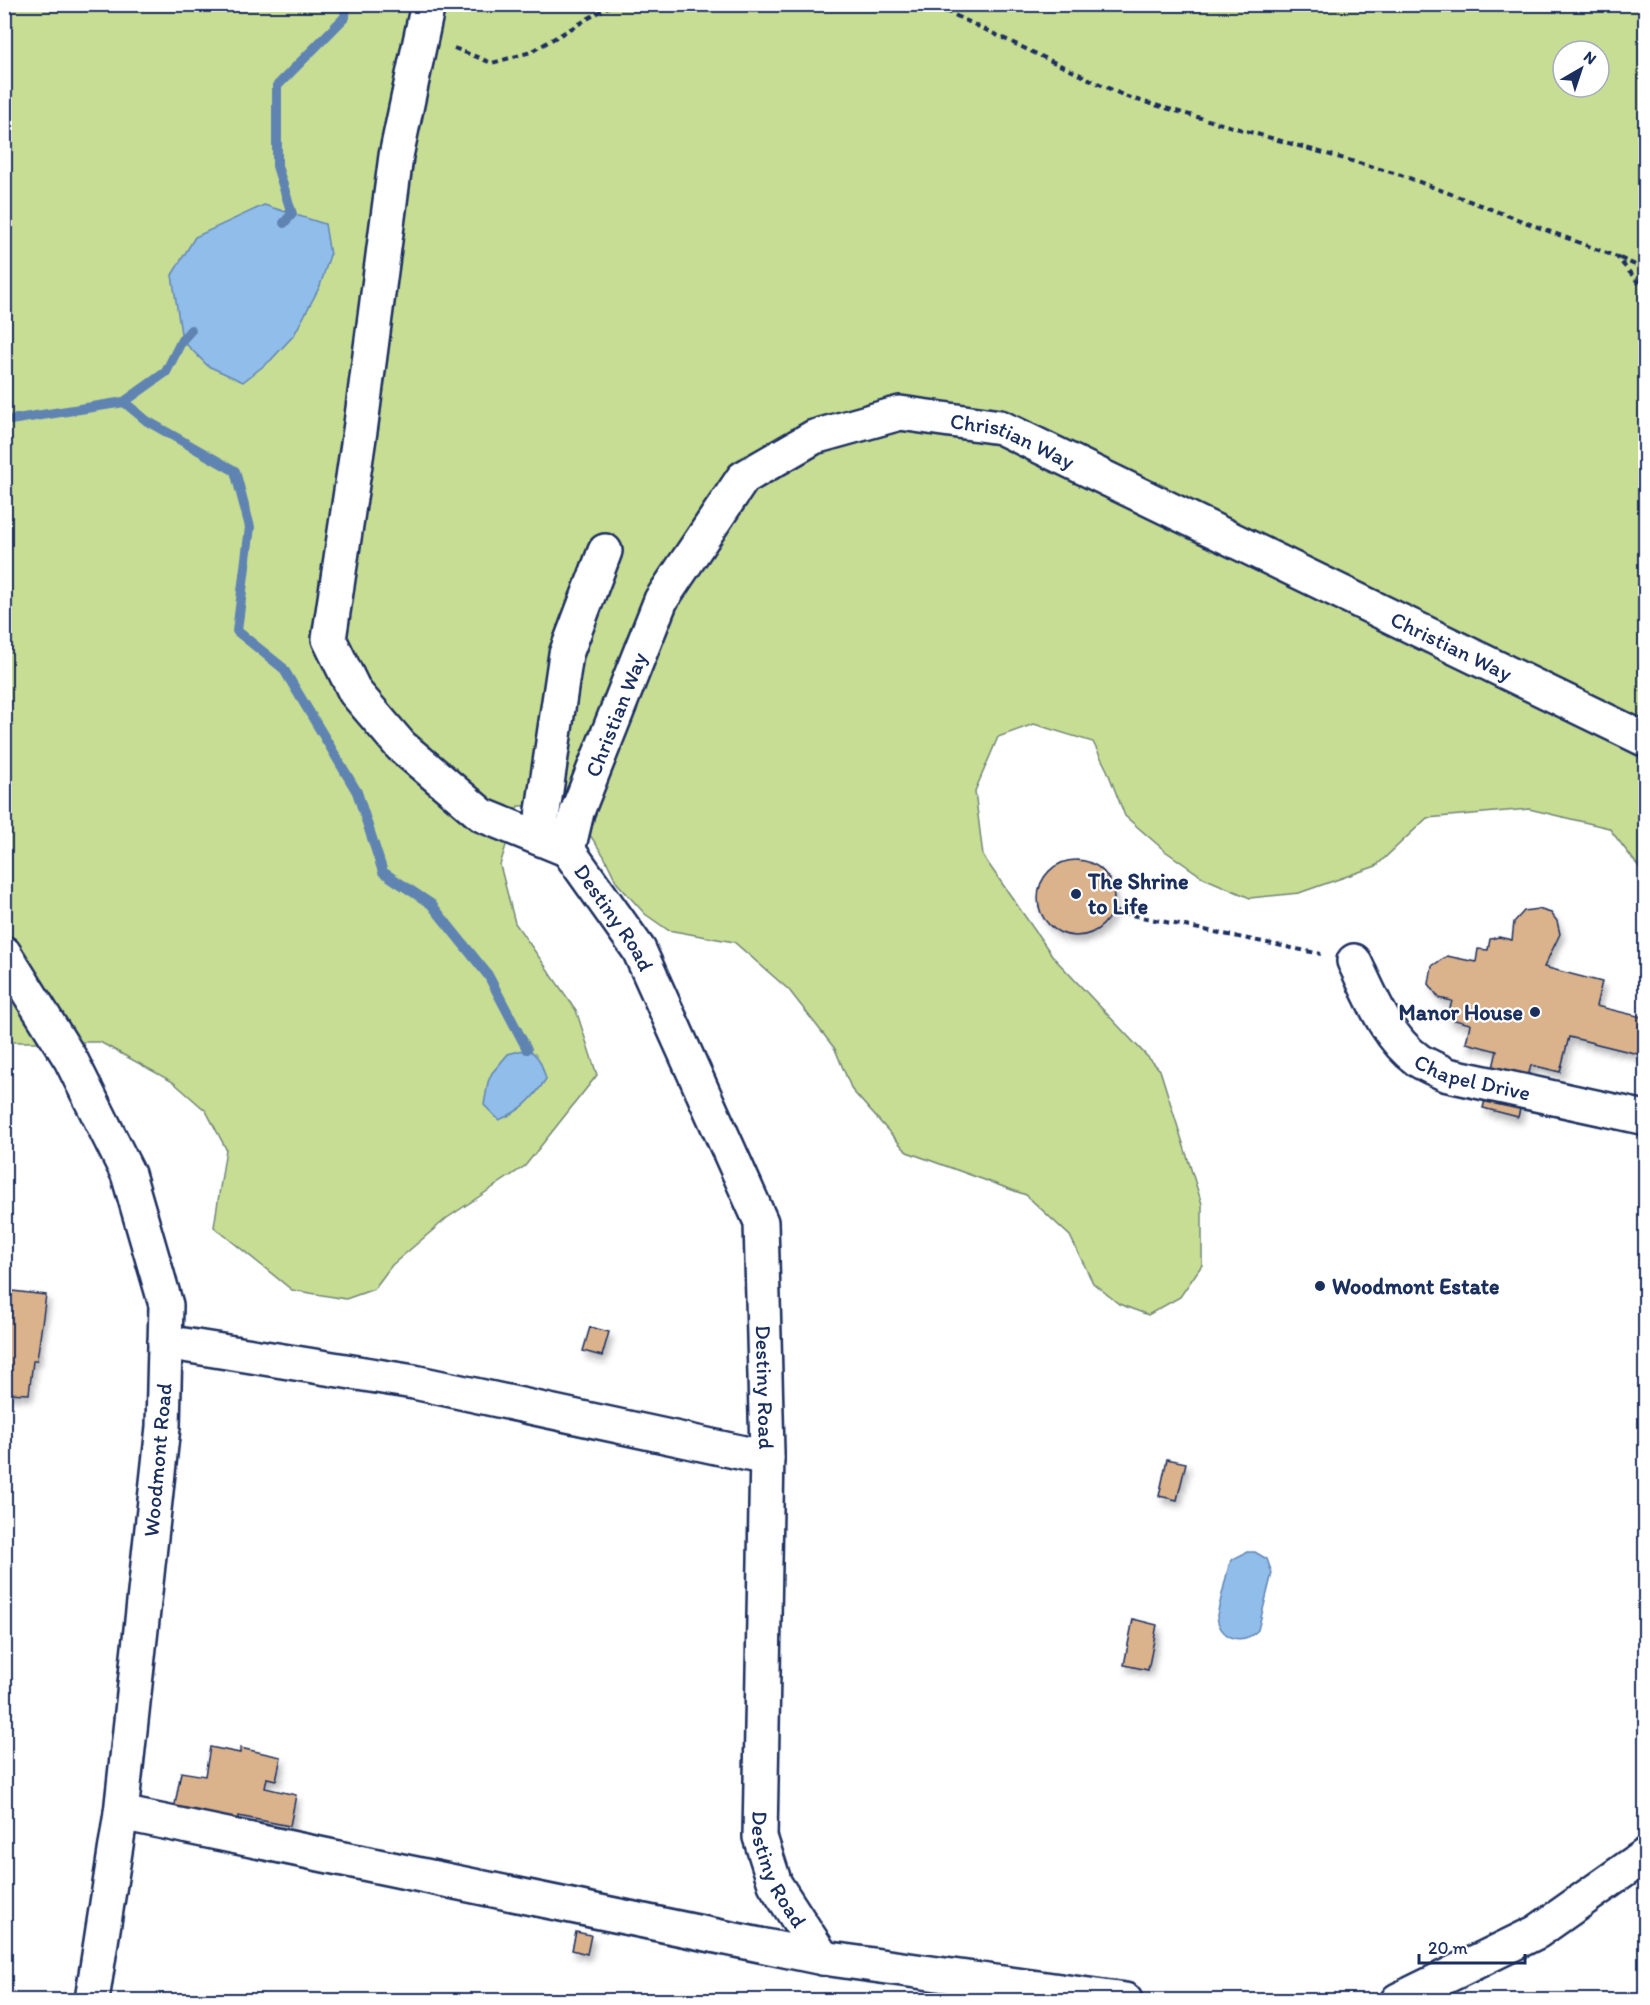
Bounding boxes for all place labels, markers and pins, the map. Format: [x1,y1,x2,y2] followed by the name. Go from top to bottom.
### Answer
[1087,868,1189,920] place label: The Shrine to Life
[1069,887,1083,901] marker: The Shrine to Life
[1398,999,1523,1026] place label: Manor House
[1528,1005,1542,1019] marker: Manor House
[1332,1273,1500,1300] place label: Woodmont Estate
[1313,1279,1327,1293] marker: Woodmont Estate

